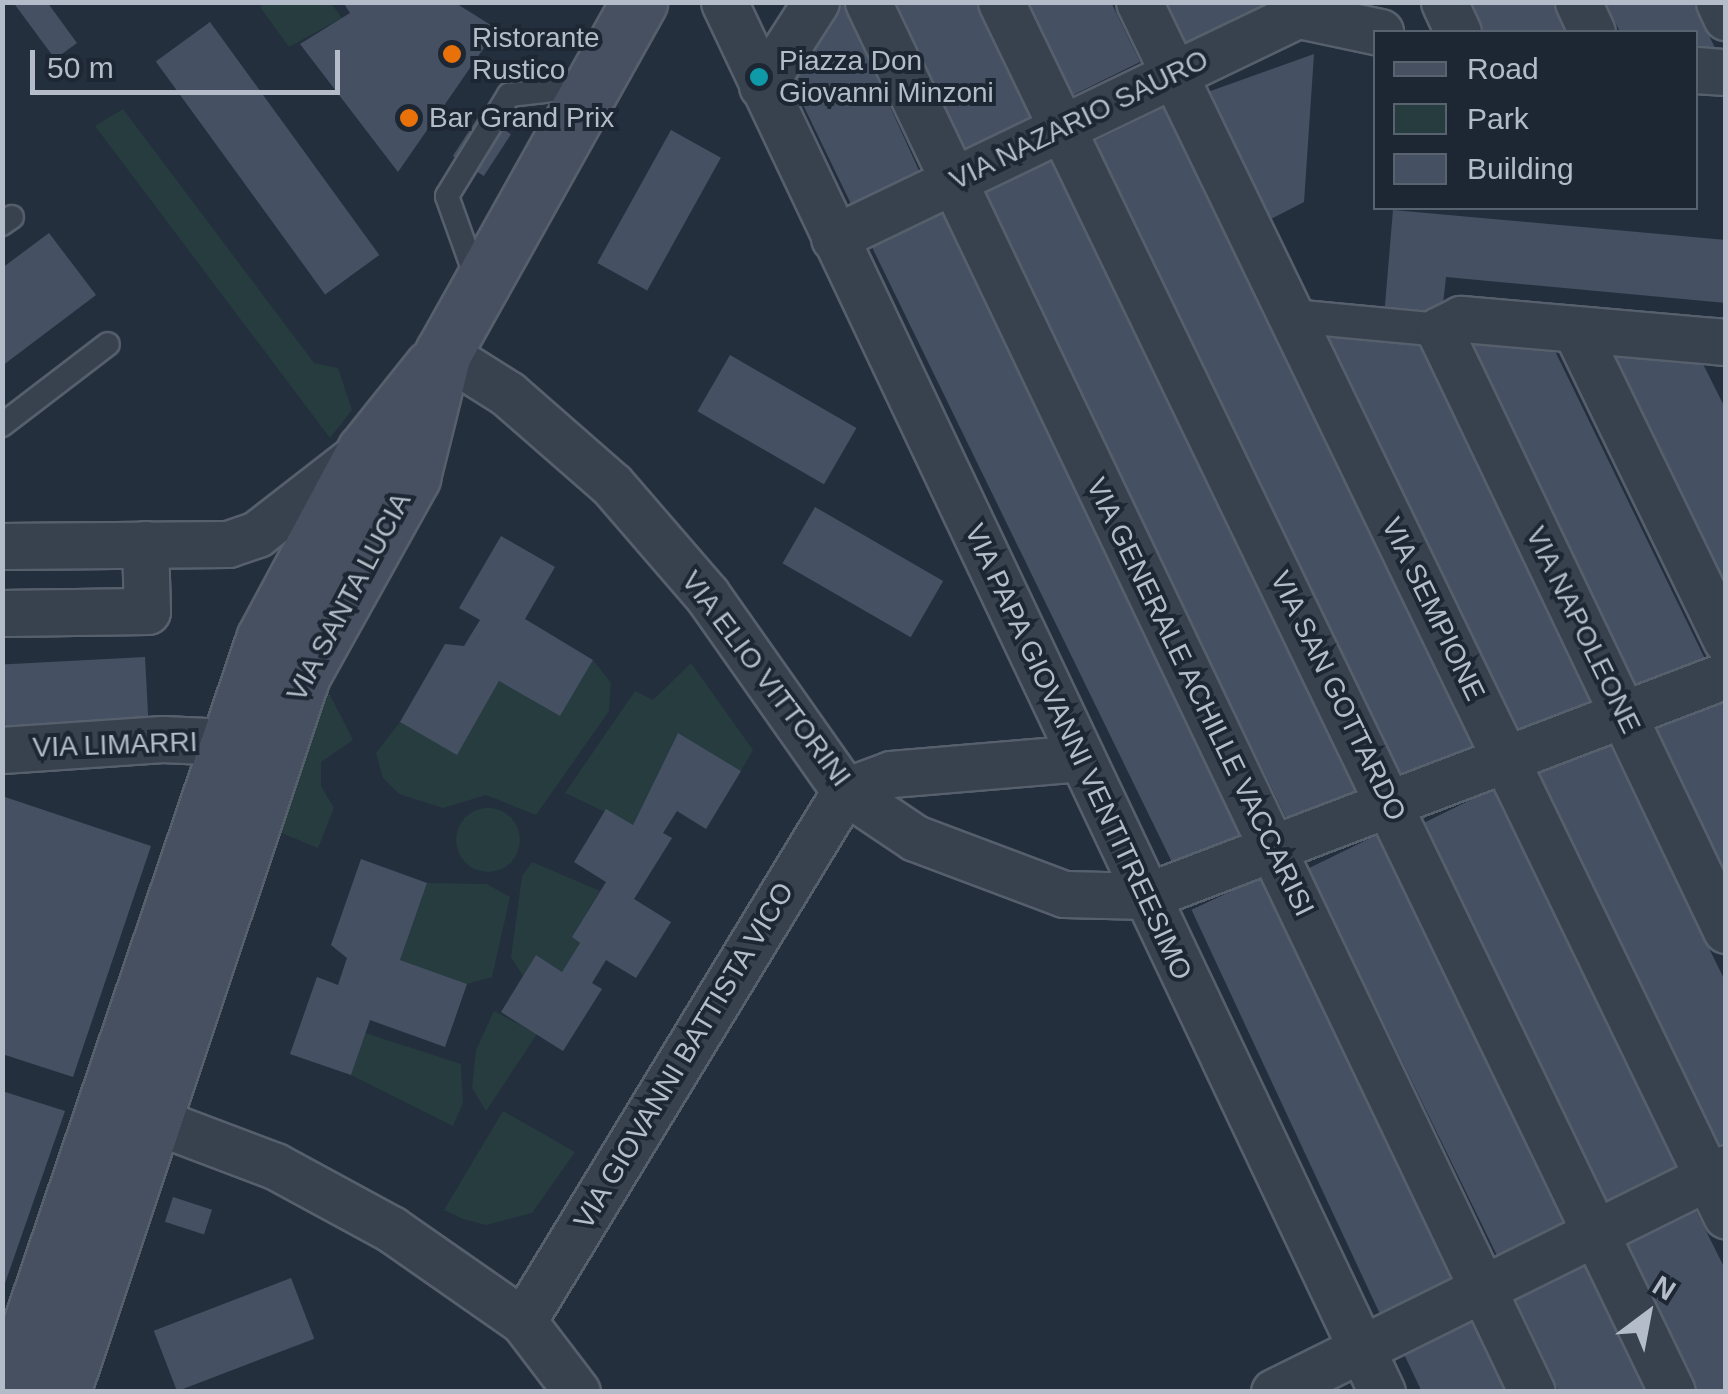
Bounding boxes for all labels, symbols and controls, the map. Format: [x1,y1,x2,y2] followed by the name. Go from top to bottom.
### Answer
[472,21,600,87] place label: Ristorante Rustico
[35,30,345,92] scale bar
[1373,30,1698,210] legend
[944,42,1214,198] street label: VIA NAZARIO SAURO
[441,43,463,65] marker: Ristorante Rustico
[779,44,994,110] place label: Piazza Don Giovanni Minzoni
[47,51,114,84] text: 50 m
[1467,52,1539,85] text: Road
[748,66,770,88] marker: Piazza Don Giovanni Minzoni
[429,101,614,135] place label: Bar Grand Prix
[1467,102,1529,135] text: Park
[398,107,420,129] marker: Bar Grand Prix
[1467,152,1574,185] text: Building
[1078,471,1322,923] street label: VIA GENERALE ACHILLE VACCARISI
[279,486,419,708] street label: VIA SANTA LUCIA
[1374,511,1492,707] street label: VIA SEMPIONE
[957,517,1199,987] street label: VIA PAPA GIOVANNI VENTITREESIMO
[1518,521,1648,739] street label: VIA NAPOLEONE
[674,564,858,794] street label: VIA ELIO VITTORINI
[1263,565,1413,827] street label: VIA SAN GOTTARDO
[31,725,199,765] street label: VIA LIMARRI
[566,875,802,1237] street label: VIA GIOVANNI BATTISTA VICO
[1598,1264,1698,1364] north arrow
[1647,1270,1681,1307] text: N

